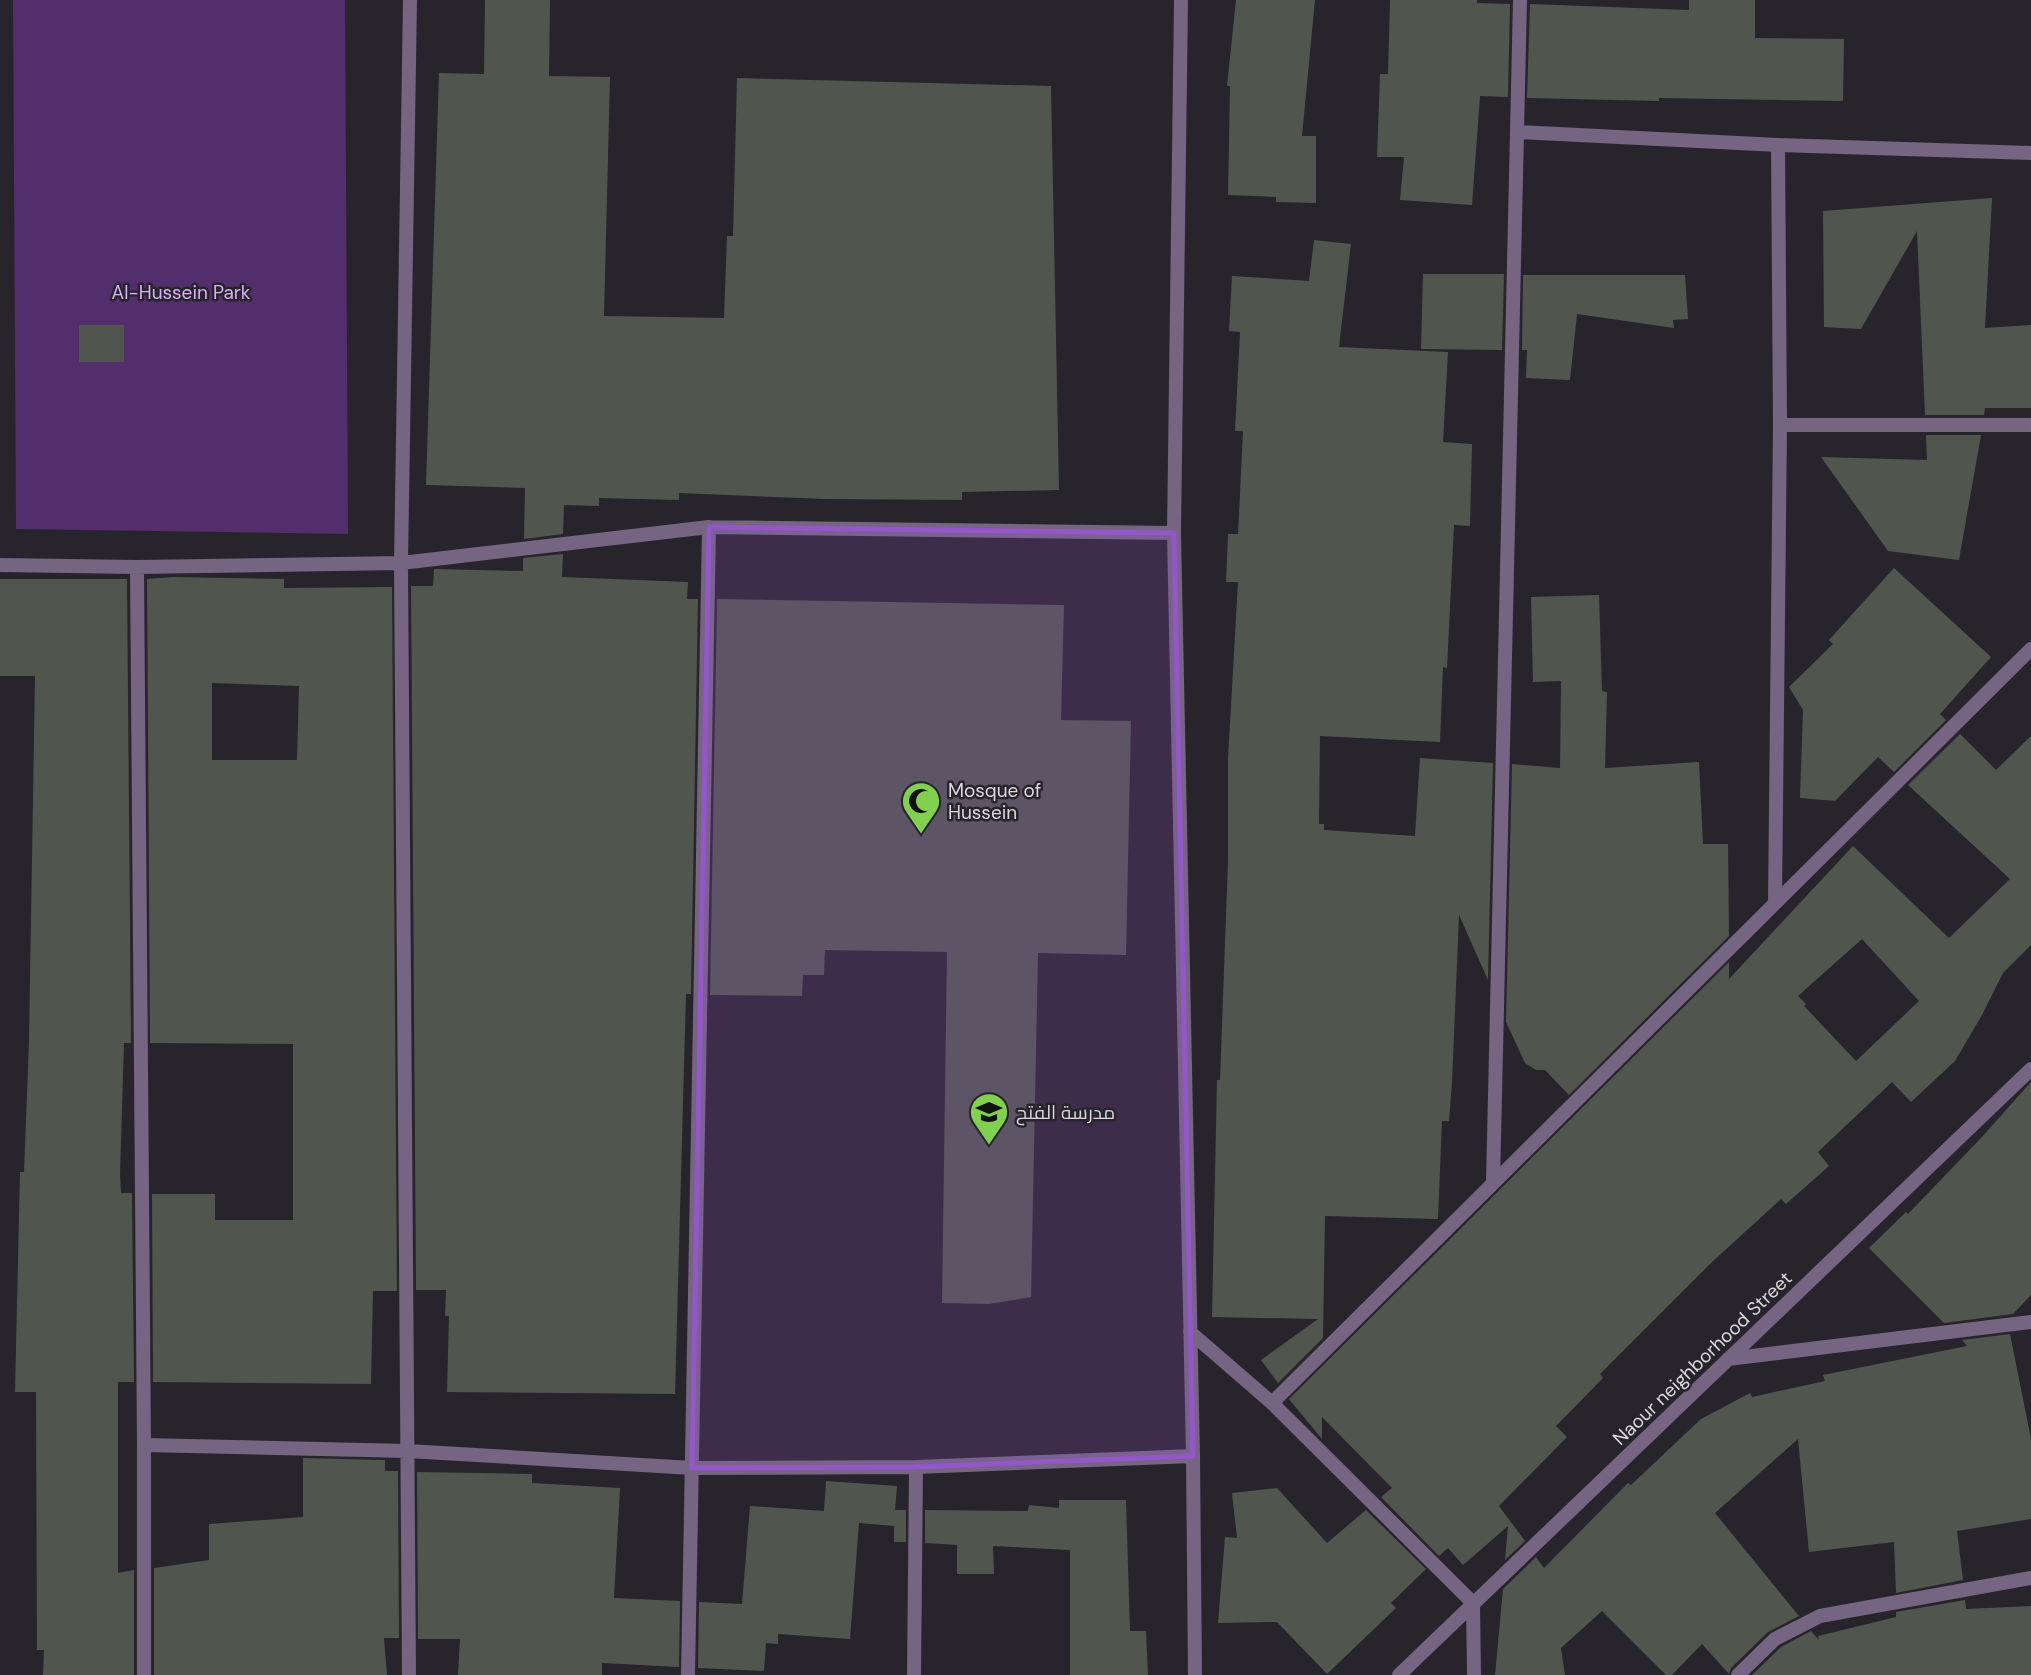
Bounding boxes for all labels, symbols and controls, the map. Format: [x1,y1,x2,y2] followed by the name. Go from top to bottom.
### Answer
[112,280,251,305] park label: Al-Hussein Park
[948,778,1041,825] place label: Mosque of Hussein
[900,780,942,835] mosque icon: Mosque of Hussein
[968,1091,1010,1146] school or university icon: مدرسة الفتح
[1016,1100,1115,1126] place label: مدرسة الفتح
[1607,1266,1797,1451] street label: Naour neighborhood Street

